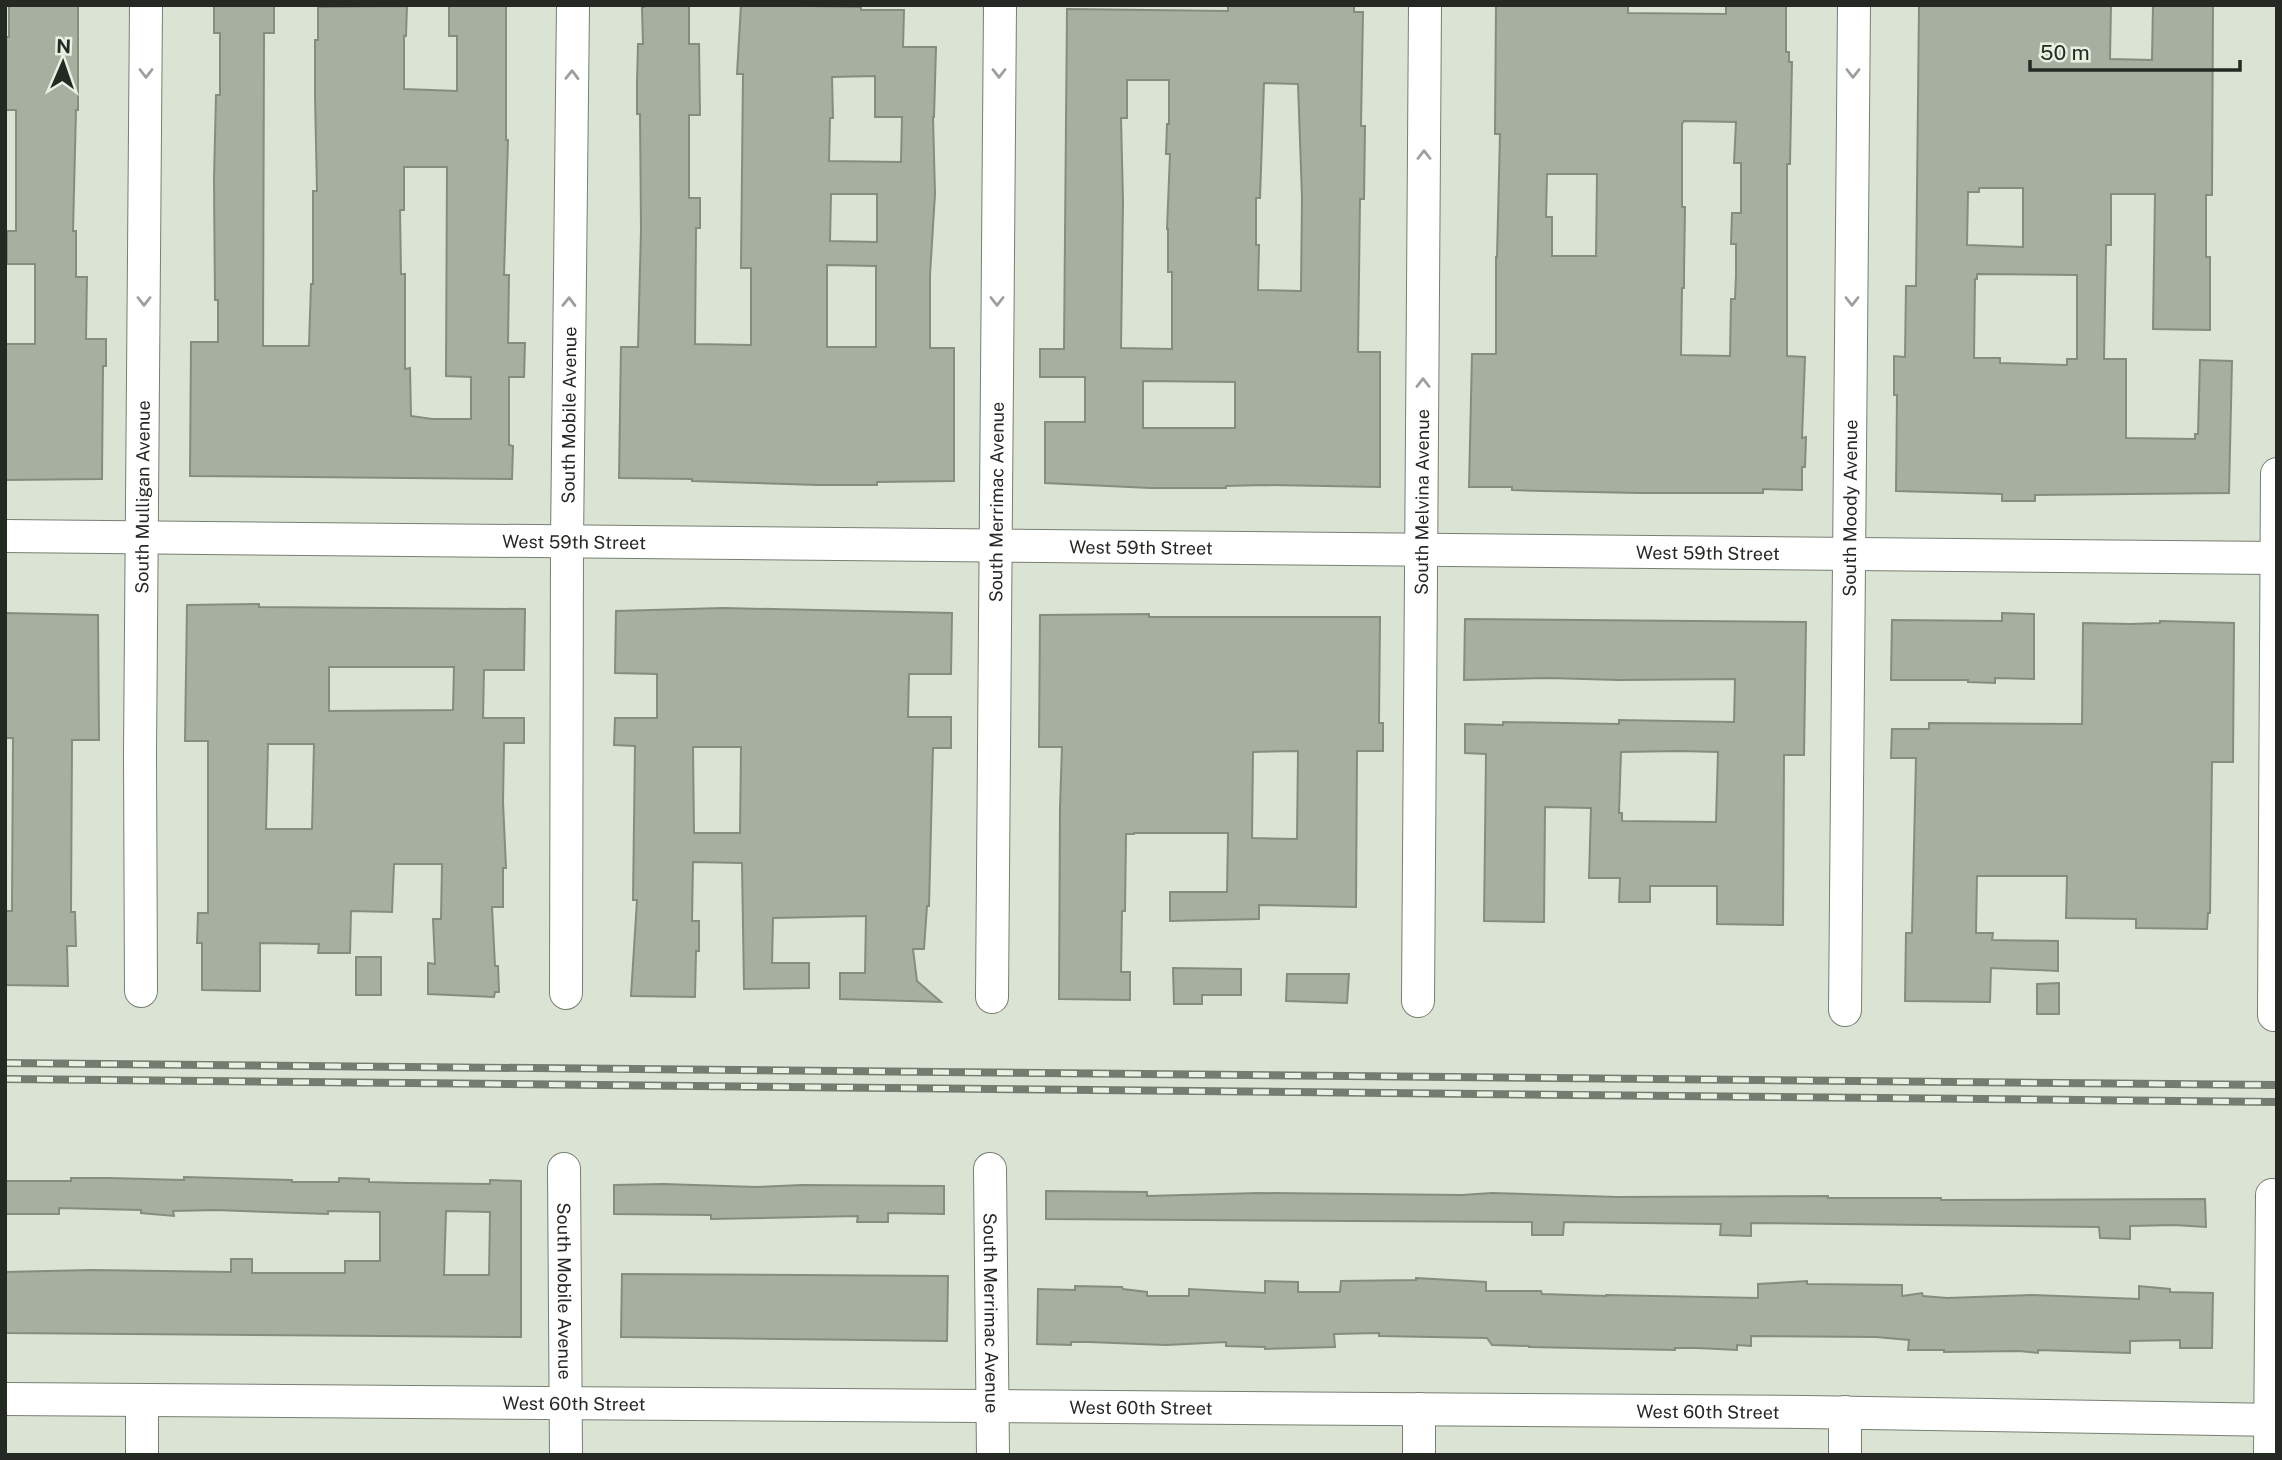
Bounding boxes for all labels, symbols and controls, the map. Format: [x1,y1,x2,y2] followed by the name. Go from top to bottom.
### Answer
[28,28,98,98] north arrow
[2030,28,2240,72] scale bar
[56,35,71,57] text: N
[2040,40,2090,65] text: 50 m
[138,69,154,79] one-way arrow
[564,69,580,79] one-way arrow
[991,69,1007,79] one-way arrow
[1845,69,1861,79] one-way arrow
[1416,150,1432,160] one-way arrow
[136,296,152,307] one-way arrow
[561,296,577,307] one-way arrow
[990,296,1005,307] one-way arrow
[1844,296,1859,307] one-way arrow
[557,326,580,504] street label: South Mobile Avenue
[1415,377,1431,388] one-way arrow
[131,400,153,594] street label: South Mulligan Avenue
[985,402,1007,602] street label: South Merrimac Avenue
[1410,409,1433,595] street label: South Melvina Avenue
[1838,419,1861,597] street label: South Moody Avenue
[502,530,646,553] street label: West 59th Street
[1069,536,1213,558] street label: West 59th Street
[1636,541,1780,564] street label: West 59th Street
[554,1202,576,1380] street label: South Mobile Avenue
[980,1213,1003,1413] street label: South Merrimac Avenue
[502,1392,646,1414] street label: West 60th Street
[1069,1396,1213,1418] street label: West 60th Street
[1636,1400,1780,1422] street label: West 60th Street

